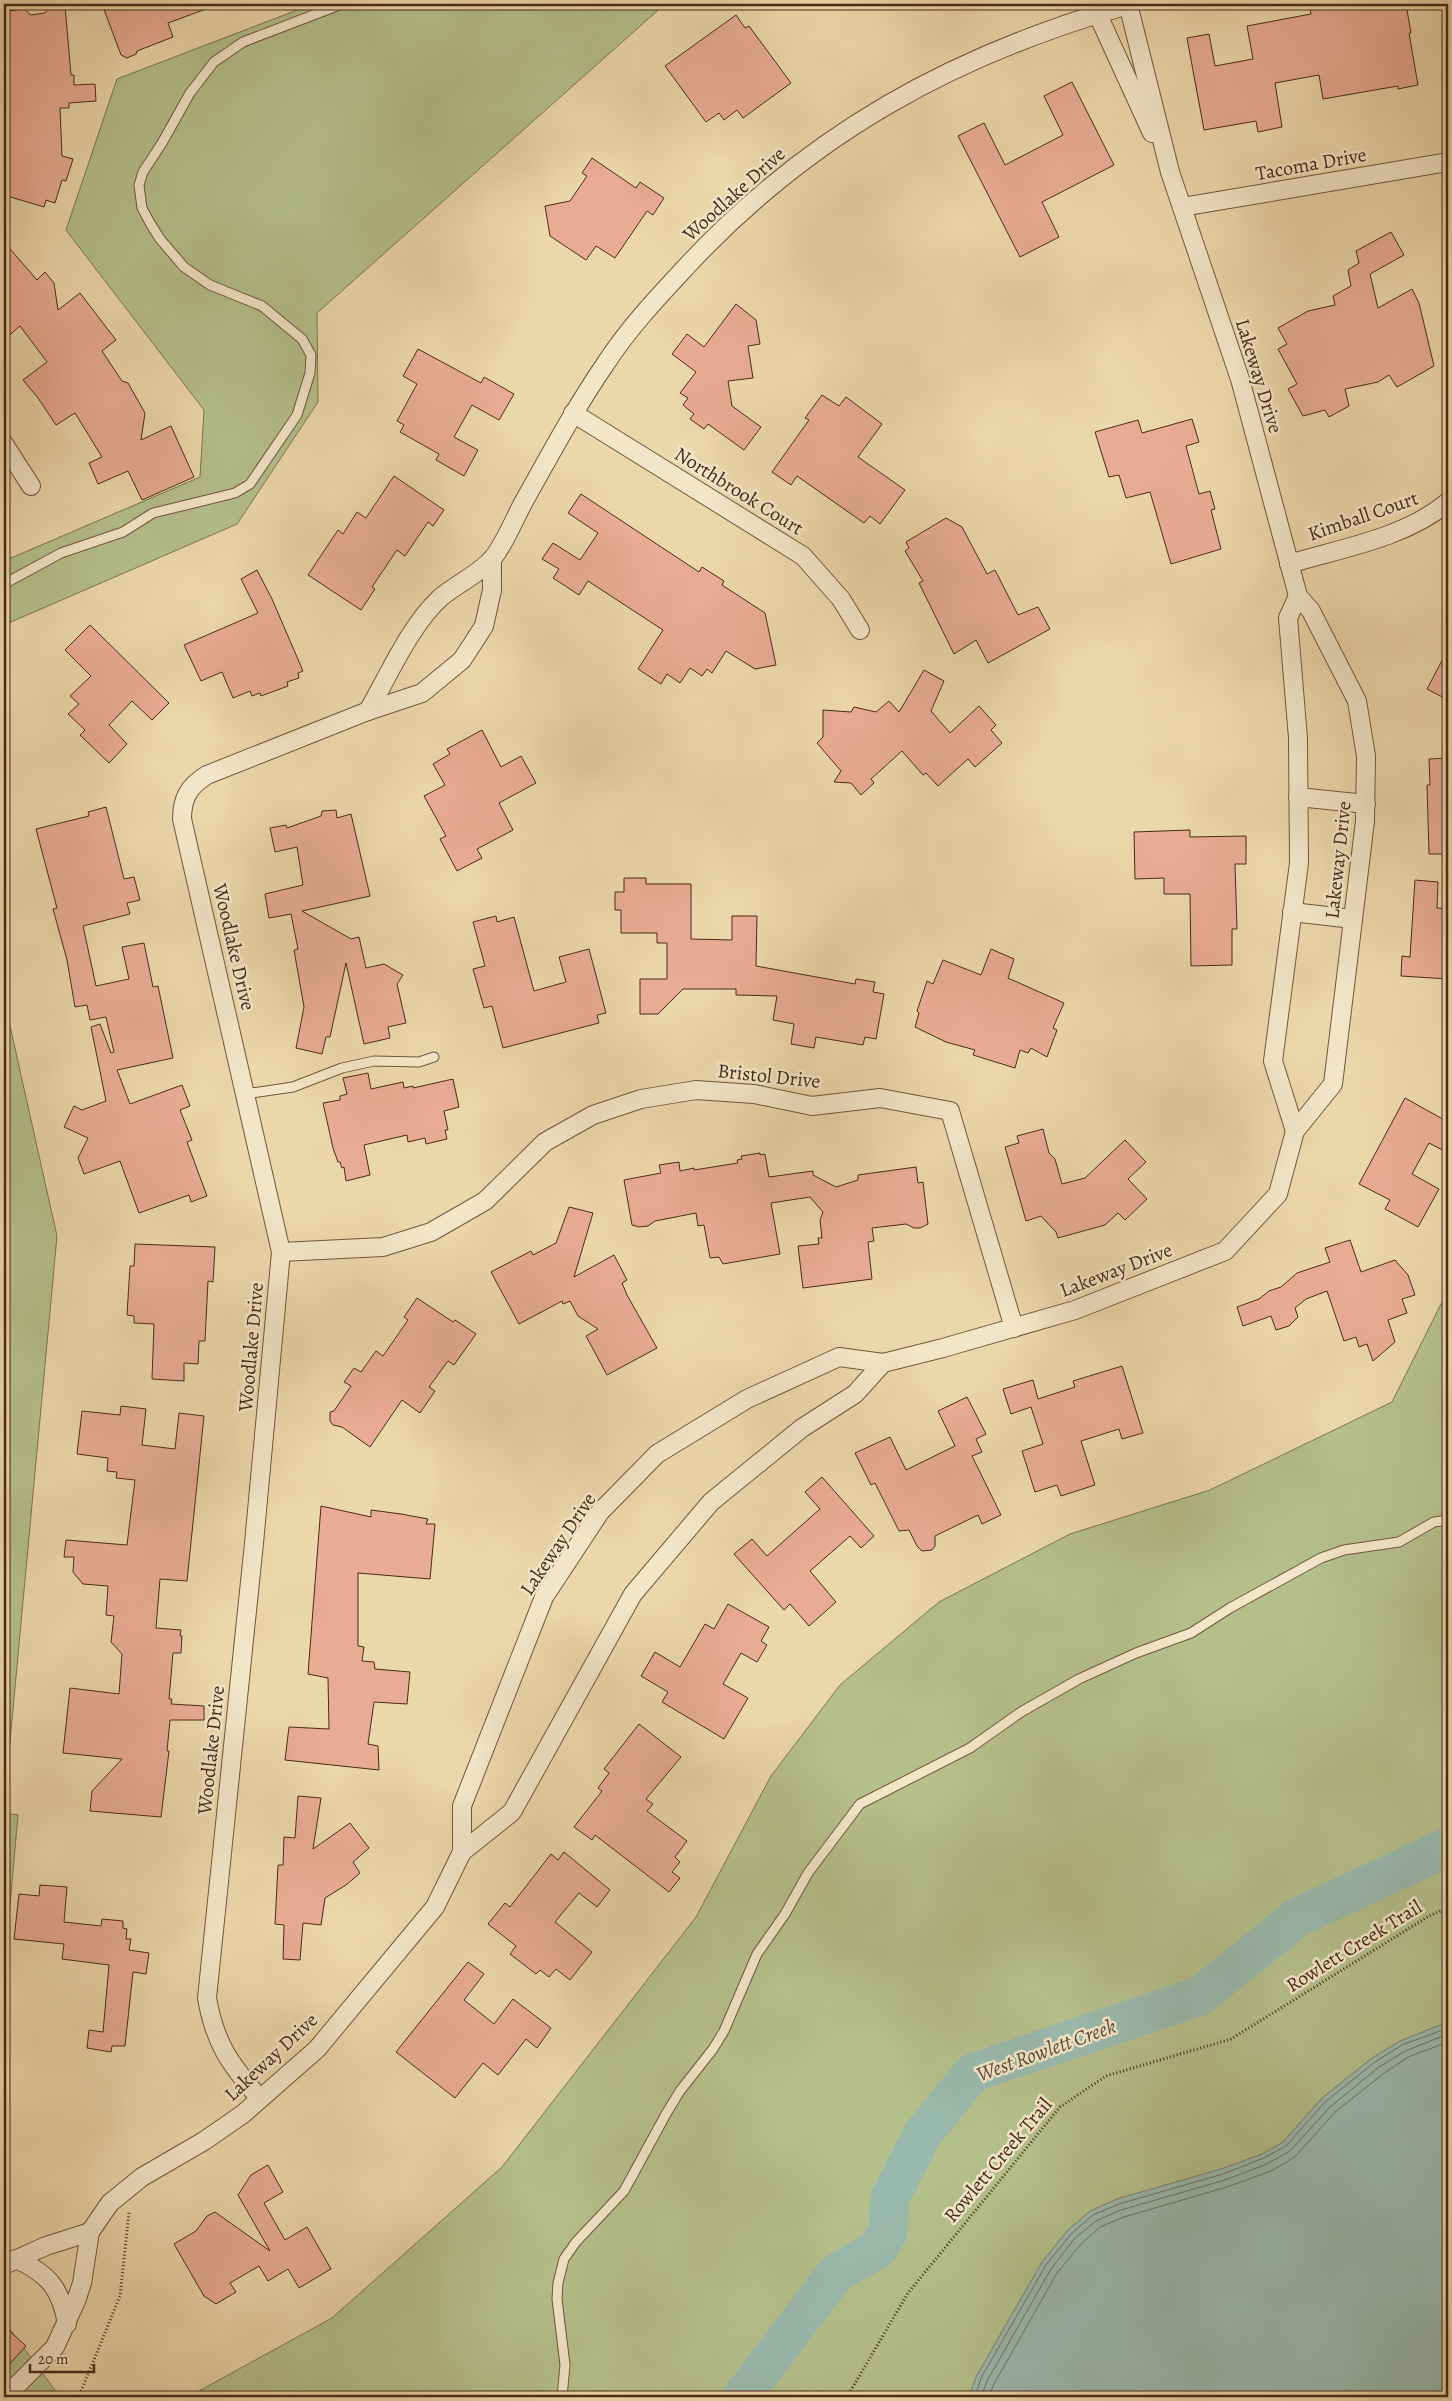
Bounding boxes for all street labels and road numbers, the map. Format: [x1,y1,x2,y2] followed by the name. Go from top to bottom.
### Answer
[676,141,791,248] street label: Woodlake Drive
[1253,141,1369,187] street label: Tacoma Drive
[1229,315,1289,437] street label: Lakeway Drive
[669,440,809,542] street label: Northbrook Court
[1304,484,1422,548] street label: Kimball Court
[1318,800,1358,920] street label: Lakeway Drive
[206,880,262,1013] street label: Woodlake Drive
[716,1057,822,1095] street label: Bristol Drive
[1056,1236,1176,1304] street label: Lakeway Drive
[232,1281,270,1414] street label: Woodlake Drive
[514,1487,602,1601] street label: Lakeway Drive
[191,1684,231,1817] street label: Woodlake Drive
[1281,1893,1427,1999] street label: Rowlett Creek Trail
[218,2007,324,2107] street label: Lakeway Drive
[938,2092,1058,2228] street label: Rowlett Creek Trail

